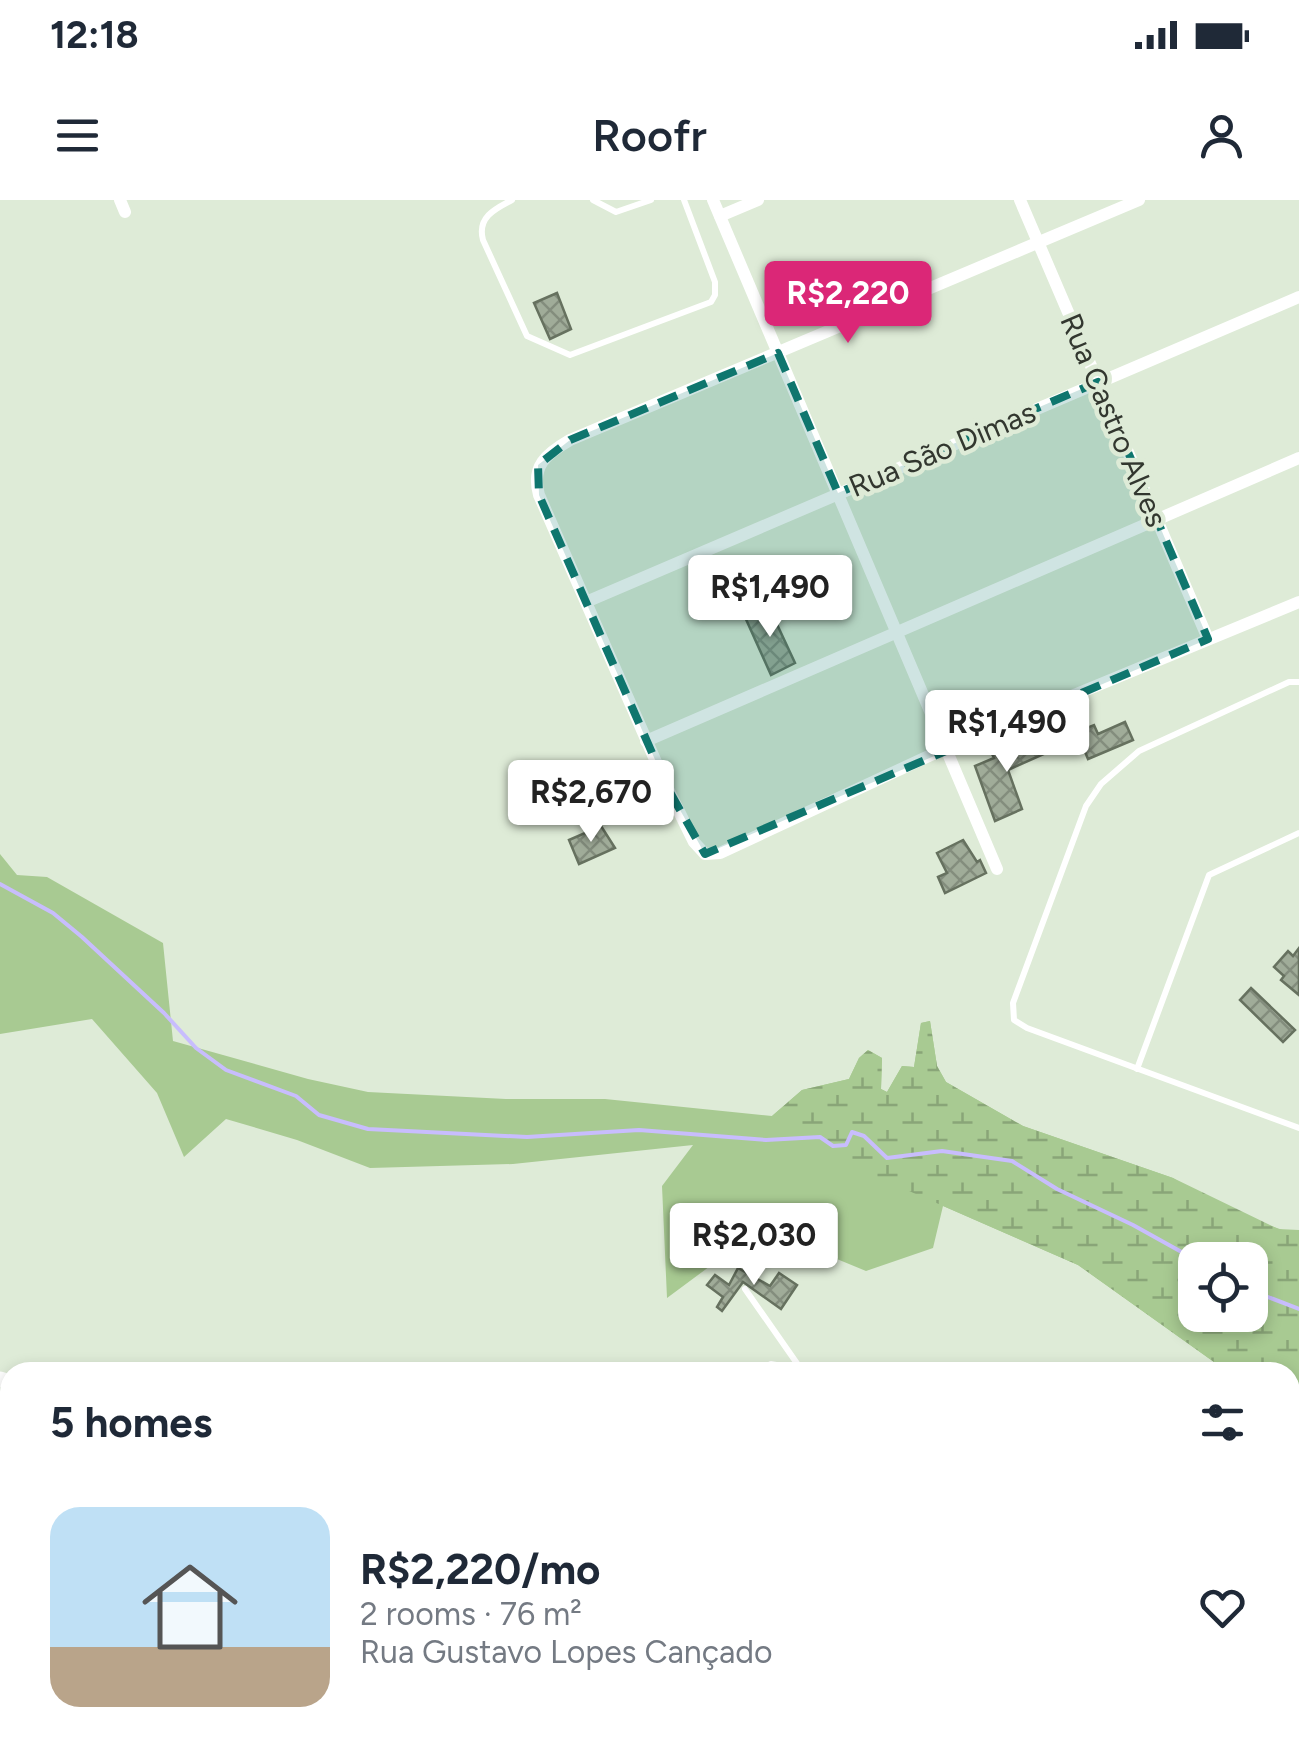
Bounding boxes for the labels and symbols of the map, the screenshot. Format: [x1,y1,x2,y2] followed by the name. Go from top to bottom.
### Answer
[756,261,940,346] pin: R$2,220
[1052,308,1176,532] street label: Rua Castro Alves
[843,393,1041,505] street label: Rua São Dimas
[678,555,862,640] pin: R$1,490
[915,690,1099,775] pin: R$1,490
[499,760,683,845] pin: R$2,670
[662,1203,846,1288] pin: R$2,030

